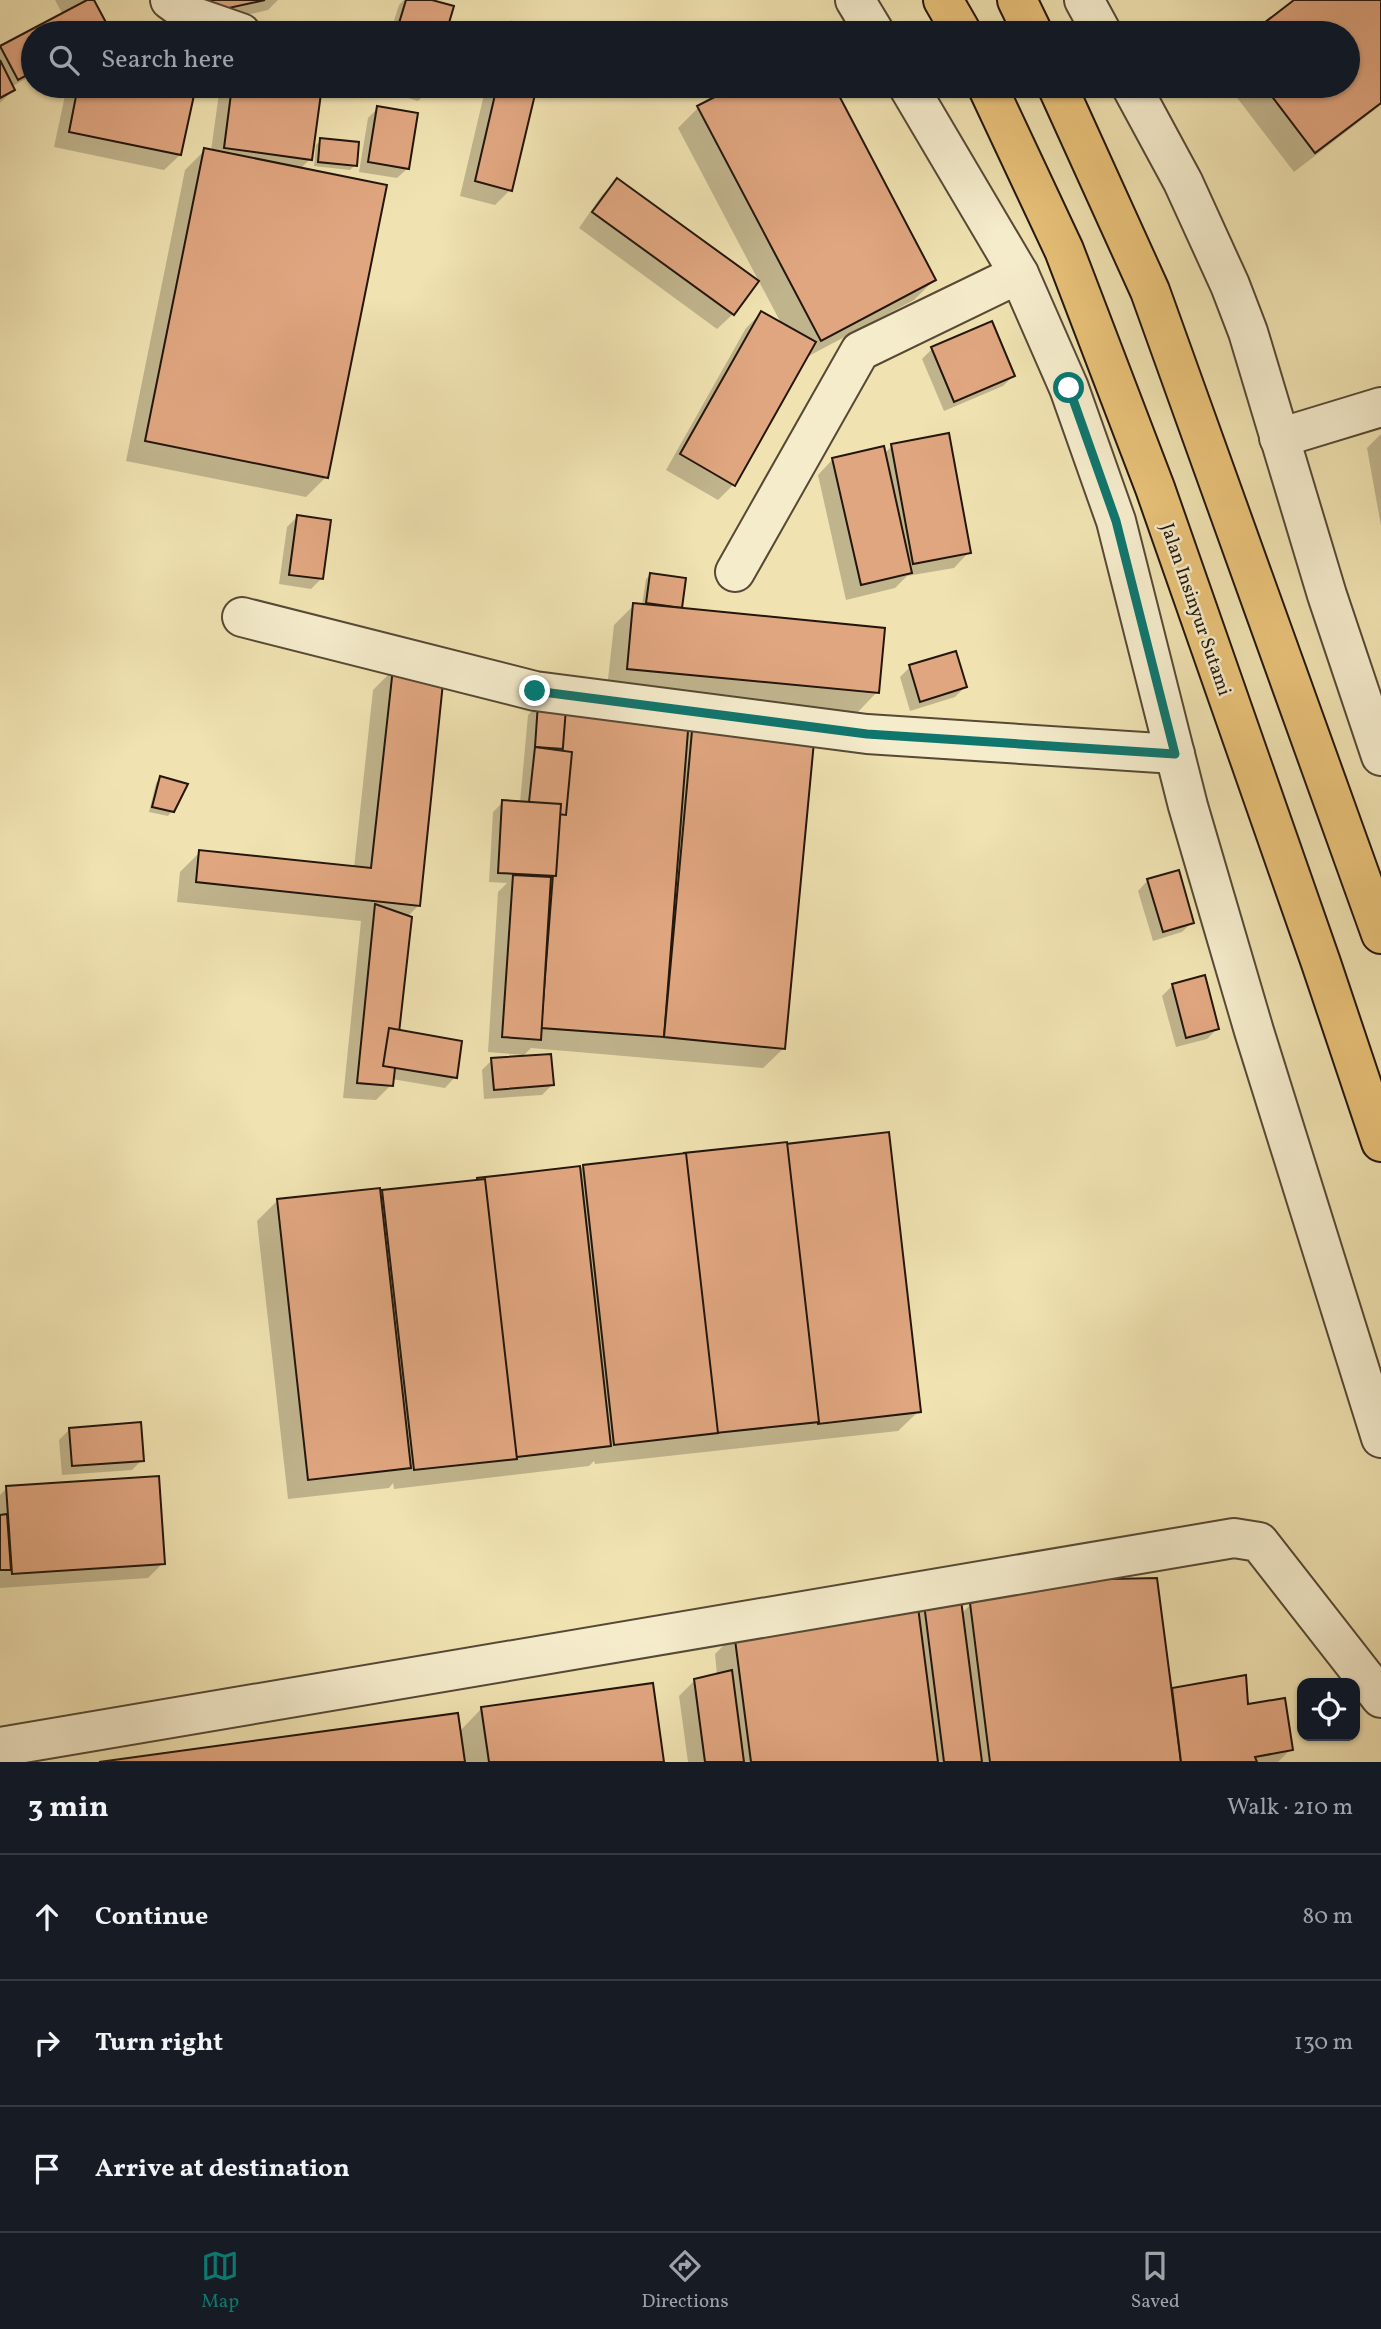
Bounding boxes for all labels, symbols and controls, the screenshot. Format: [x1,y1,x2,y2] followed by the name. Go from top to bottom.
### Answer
[21,21,1360,98] search box
[45,41,83,79] icon: search
[101,42,234,78] text: Search here
[1053,372,1084,403] route start
[1153,520,1237,700] street label: Jalan Insinyur Sutami
[519,675,550,706] route end
[1297,1678,1360,1741] map controls
[1297,1678,1360,1741] button: locate
[28,1787,109,1829] text: 3 min
[1227,1792,1353,1824] text: Walk · 210 m
[28,1898,66,1936] icon: ahead
[95,1899,208,1935] text: Continue
[1303,1901,1353,1933] text: 80 m
[28,2024,66,2062] icon: right
[95,2025,223,2061] text: Turn right
[1294,2027,1353,2059] text: 130 m
[28,2150,66,2188] icon: arrive
[95,2151,350,2187] text: Arrive at destination
[201,2247,239,2315] tab: Map
[642,2247,729,2315] tab: Directions
[1131,2247,1180,2315] tab: Saved

